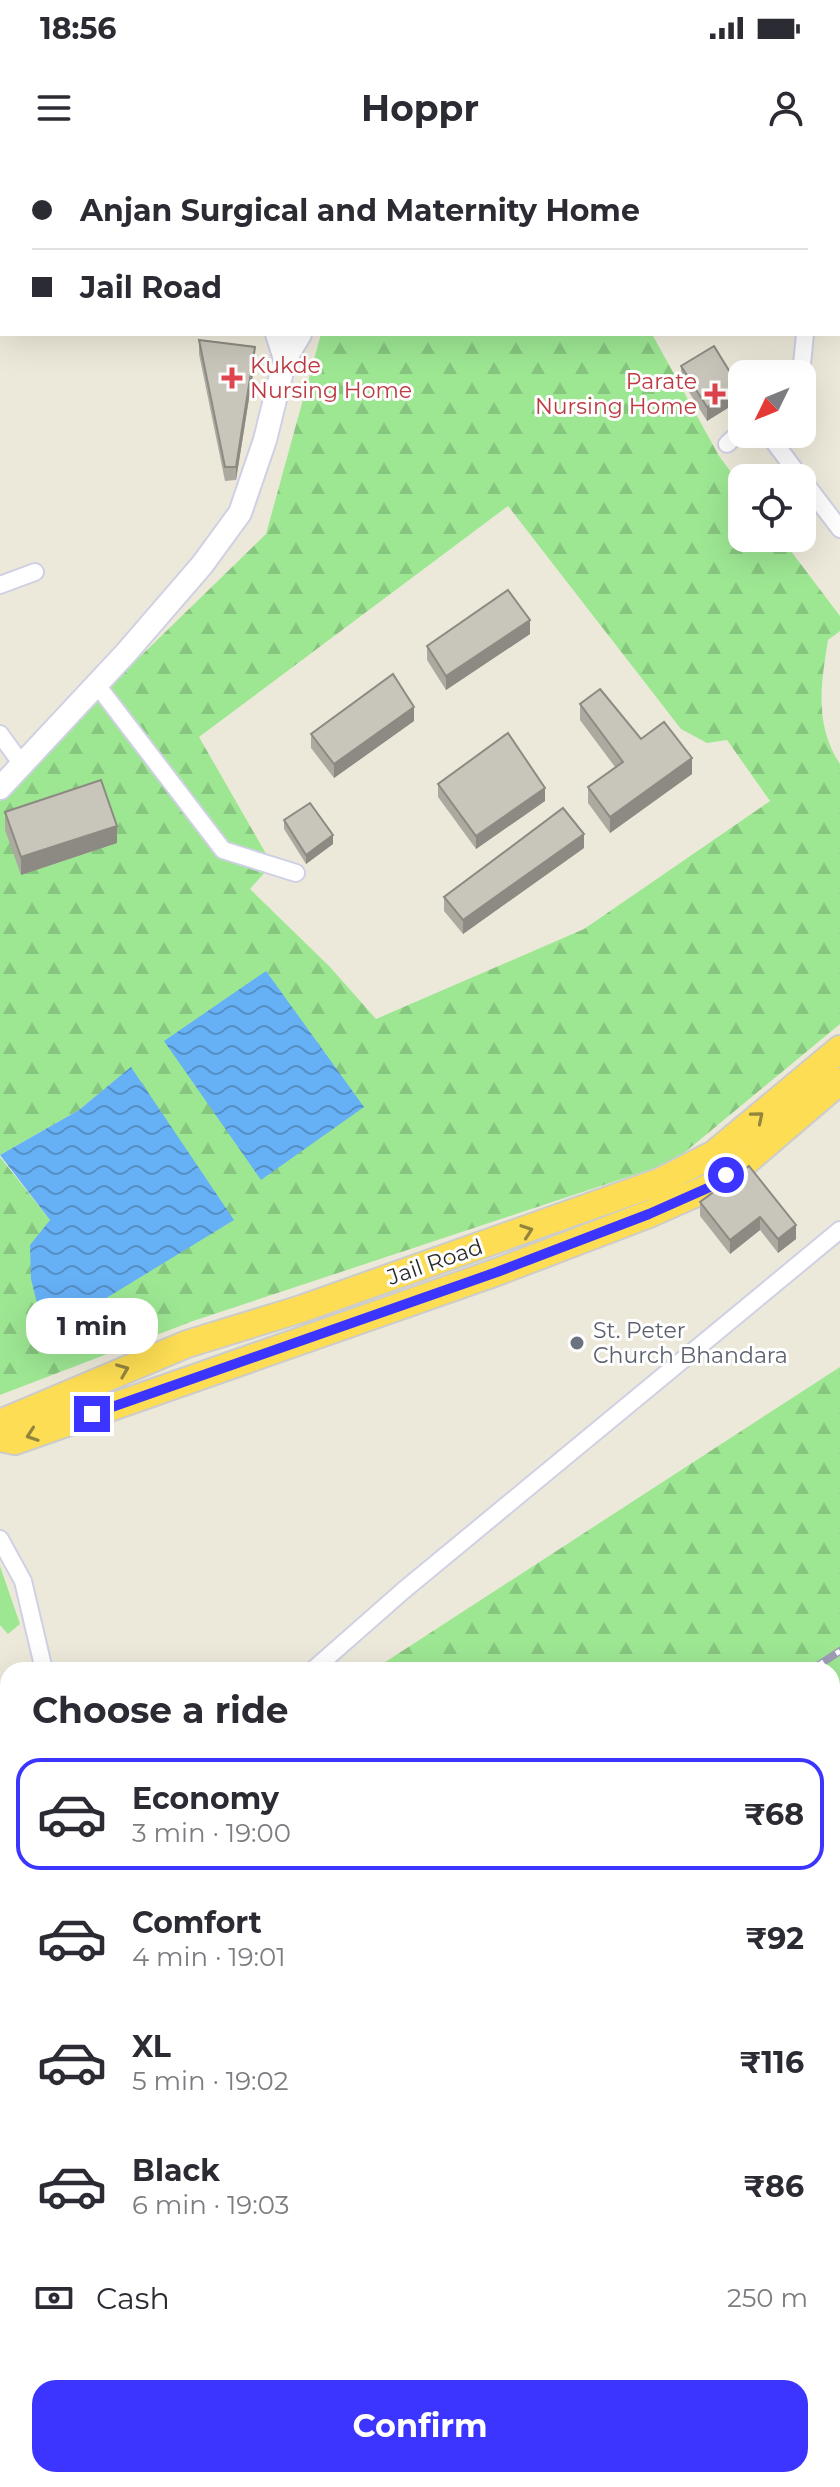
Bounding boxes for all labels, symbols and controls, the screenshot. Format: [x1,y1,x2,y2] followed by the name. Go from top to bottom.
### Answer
[40,10,116,47] text: 18:56
[32,86,76,130] icon: menu
[361,86,479,130] text: Hoppr
[764,86,808,130] icon: person
[80,192,640,229] text: Anjan Surgical and Maternity Home
[80,269,222,306] text: Jail Road
[250,352,412,404] place label: Kukde Nursing Home
[728,360,816,448] north arrow
[728,360,816,552] map controls
[221,367,243,389] marker: Kukde Nursing Home
[535,368,697,420] place label: Parate Nursing Home
[704,383,726,405] marker: Parate Nursing Home
[728,464,816,552] button: locate
[749,1112,763,1127] one-way arrow
[708,1157,744,1193] route start
[519,1224,533,1240] one-way arrow
[383,1233,486,1291] street label: Jail Road
[26,1298,158,1354] callout: 1 min
[57,1310,127,1342] text: 1 min
[593,1317,788,1369] place label: St. Peter Church Bhandara
[568,1334,586,1352] marker: St. Peter Church Bhandara
[115,1363,129,1380] one-way arrow
[74,1396,110,1432] route end
[26,1425,40,1442] one-way arrow
[32,1688,289,1732] text: Choose a ride
[36,1778,108,1850] icon: car
[132,1780,279,1817] text: Economy
[744,1796,804,1833] text: ₹68
[132,1817,291,1849] text: 3 min · 19:00
[36,1902,108,1974] icon: car
[132,1904,262,1941] text: Comfort
[746,1920,804,1957] text: ₹92
[132,1941,286,1973] text: 4 min · 19:01
[36,2026,108,2098] icon: car
[132,2028,171,2065] text: XL
[739,2044,804,2081] text: ₹116
[132,2065,289,2097] text: 5 min · 19:02
[36,2150,108,2222] icon: car
[132,2152,220,2189] text: Black
[743,2168,804,2205] text: ₹86
[132,2189,289,2221] text: 6 min · 19:03
[32,2276,76,2320] icon: cash
[96,2280,170,2317] text: Cash
[727,2282,808,2314] text: 250 m
[32,2380,808,2472] button: Confirm

